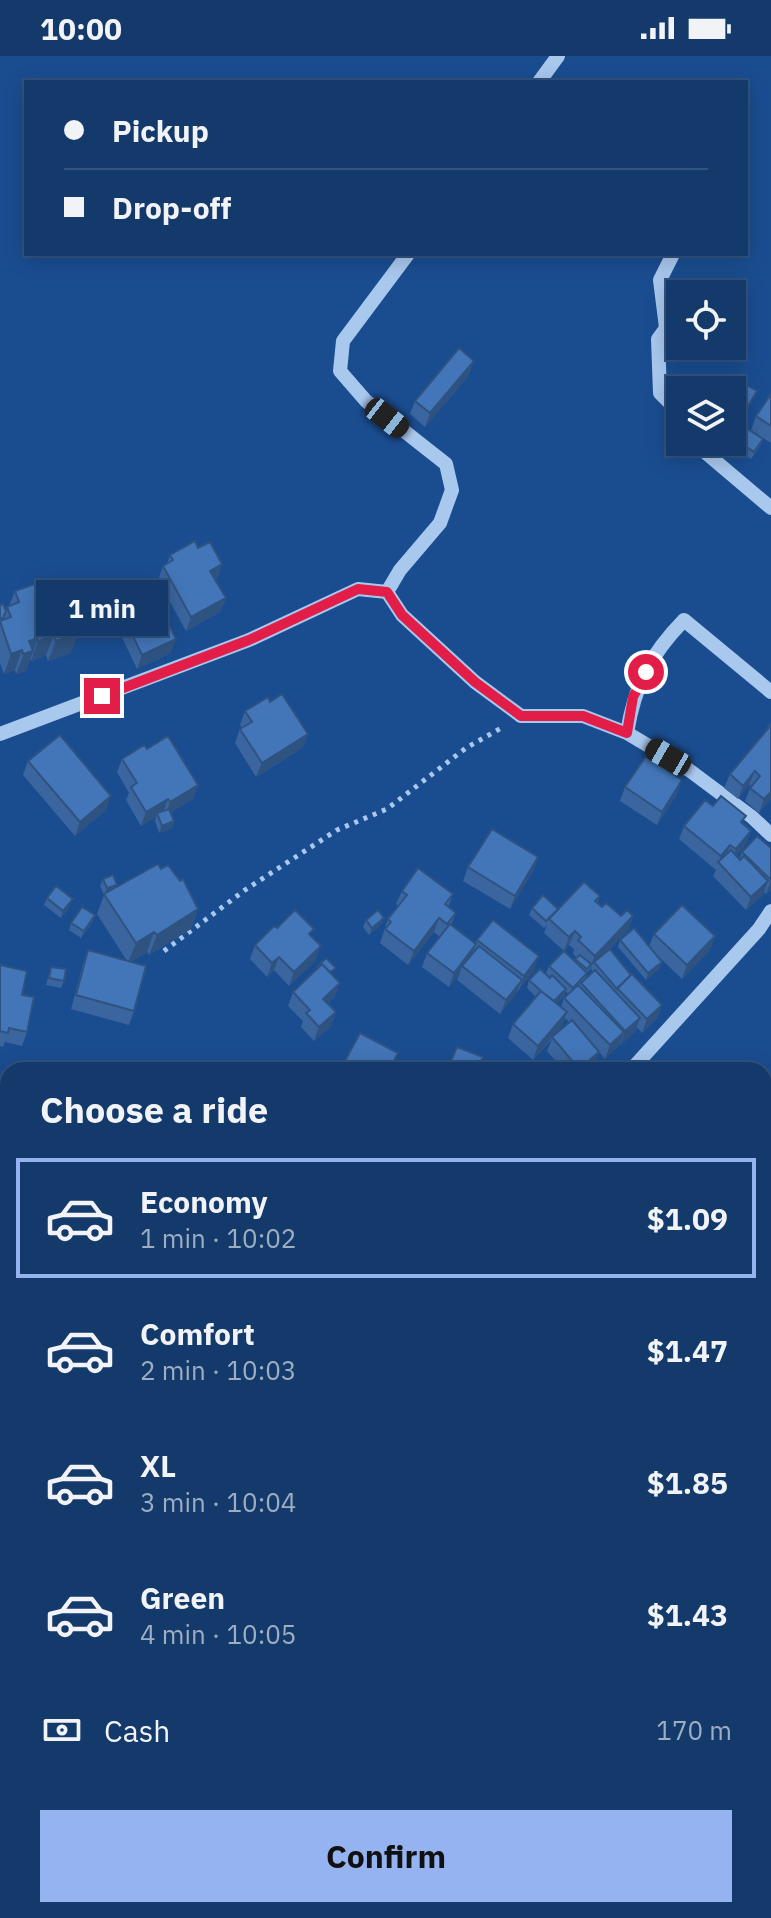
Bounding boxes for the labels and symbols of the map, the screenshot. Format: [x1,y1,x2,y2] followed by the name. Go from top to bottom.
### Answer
[361,394,413,442] car
[36,580,168,636] callout: 1 min
[628,654,664,690] route start
[84,678,120,714] route end
[641,735,695,779] car

